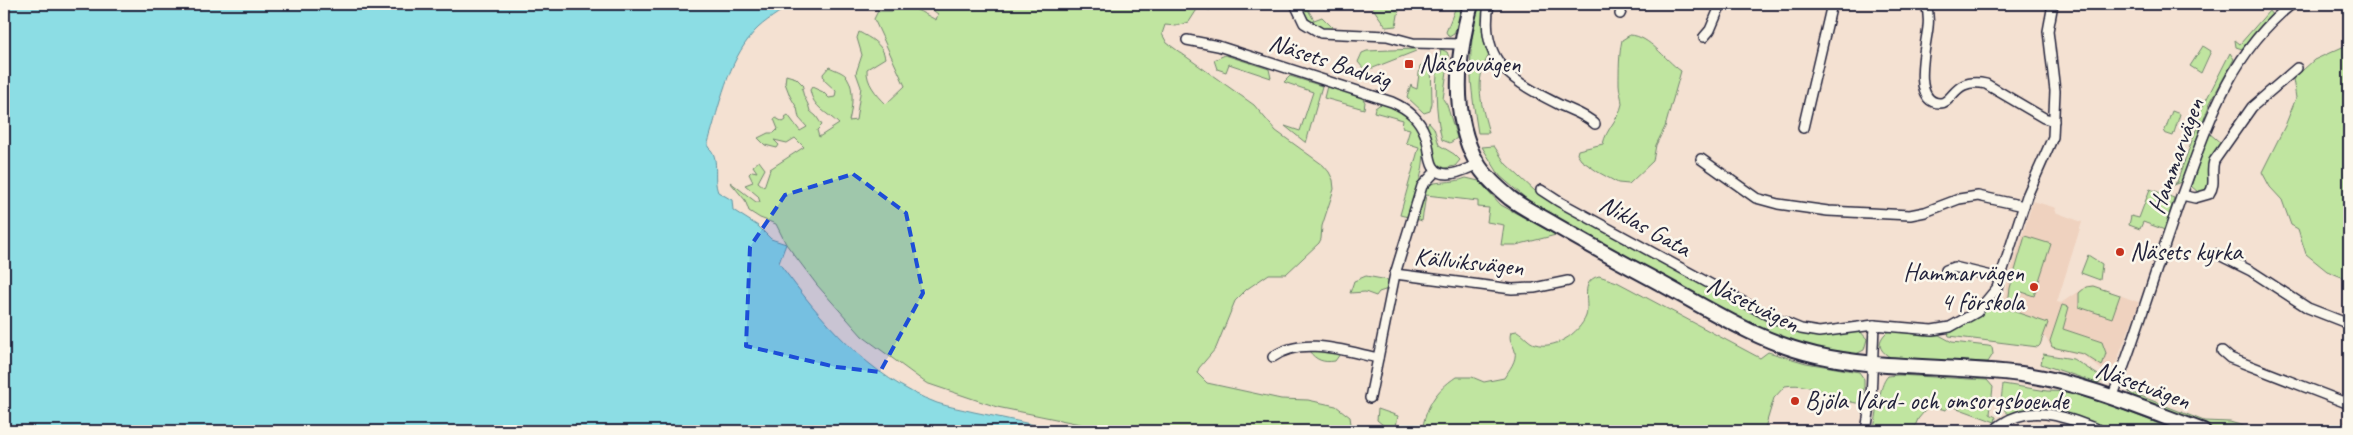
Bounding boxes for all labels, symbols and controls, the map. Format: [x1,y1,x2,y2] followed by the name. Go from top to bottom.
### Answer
[1265,26,1396,96] street label: Näsets Badväg
[1419,48,1521,80] place label: Näsbovägen
[1403,58,1415,70] marker: Näsbovägen
[2140,93,2212,218] street label: Hammarvägen
[1594,188,1698,265] street label: Niklas Gata
[2130,236,2244,268] place label: Näsets kyrka
[1413,240,1526,284] street label: Källviksvägen
[2114,246,2126,258] marker: Näsets kyrka
[1903,257,2026,318] place label: Hammarvägen 4 förskola
[1702,268,1805,340] street label: Näsetvägen
[2028,281,2040,293] marker: Hammarvägen 4 förskola
[2091,353,2195,417] street label: Näsetvägen
[1805,385,2070,417] place label: Bjöla Vård- och omsorgsboende
[1789,395,1801,407] marker: Bjöla Vård- och omsorgsboende

